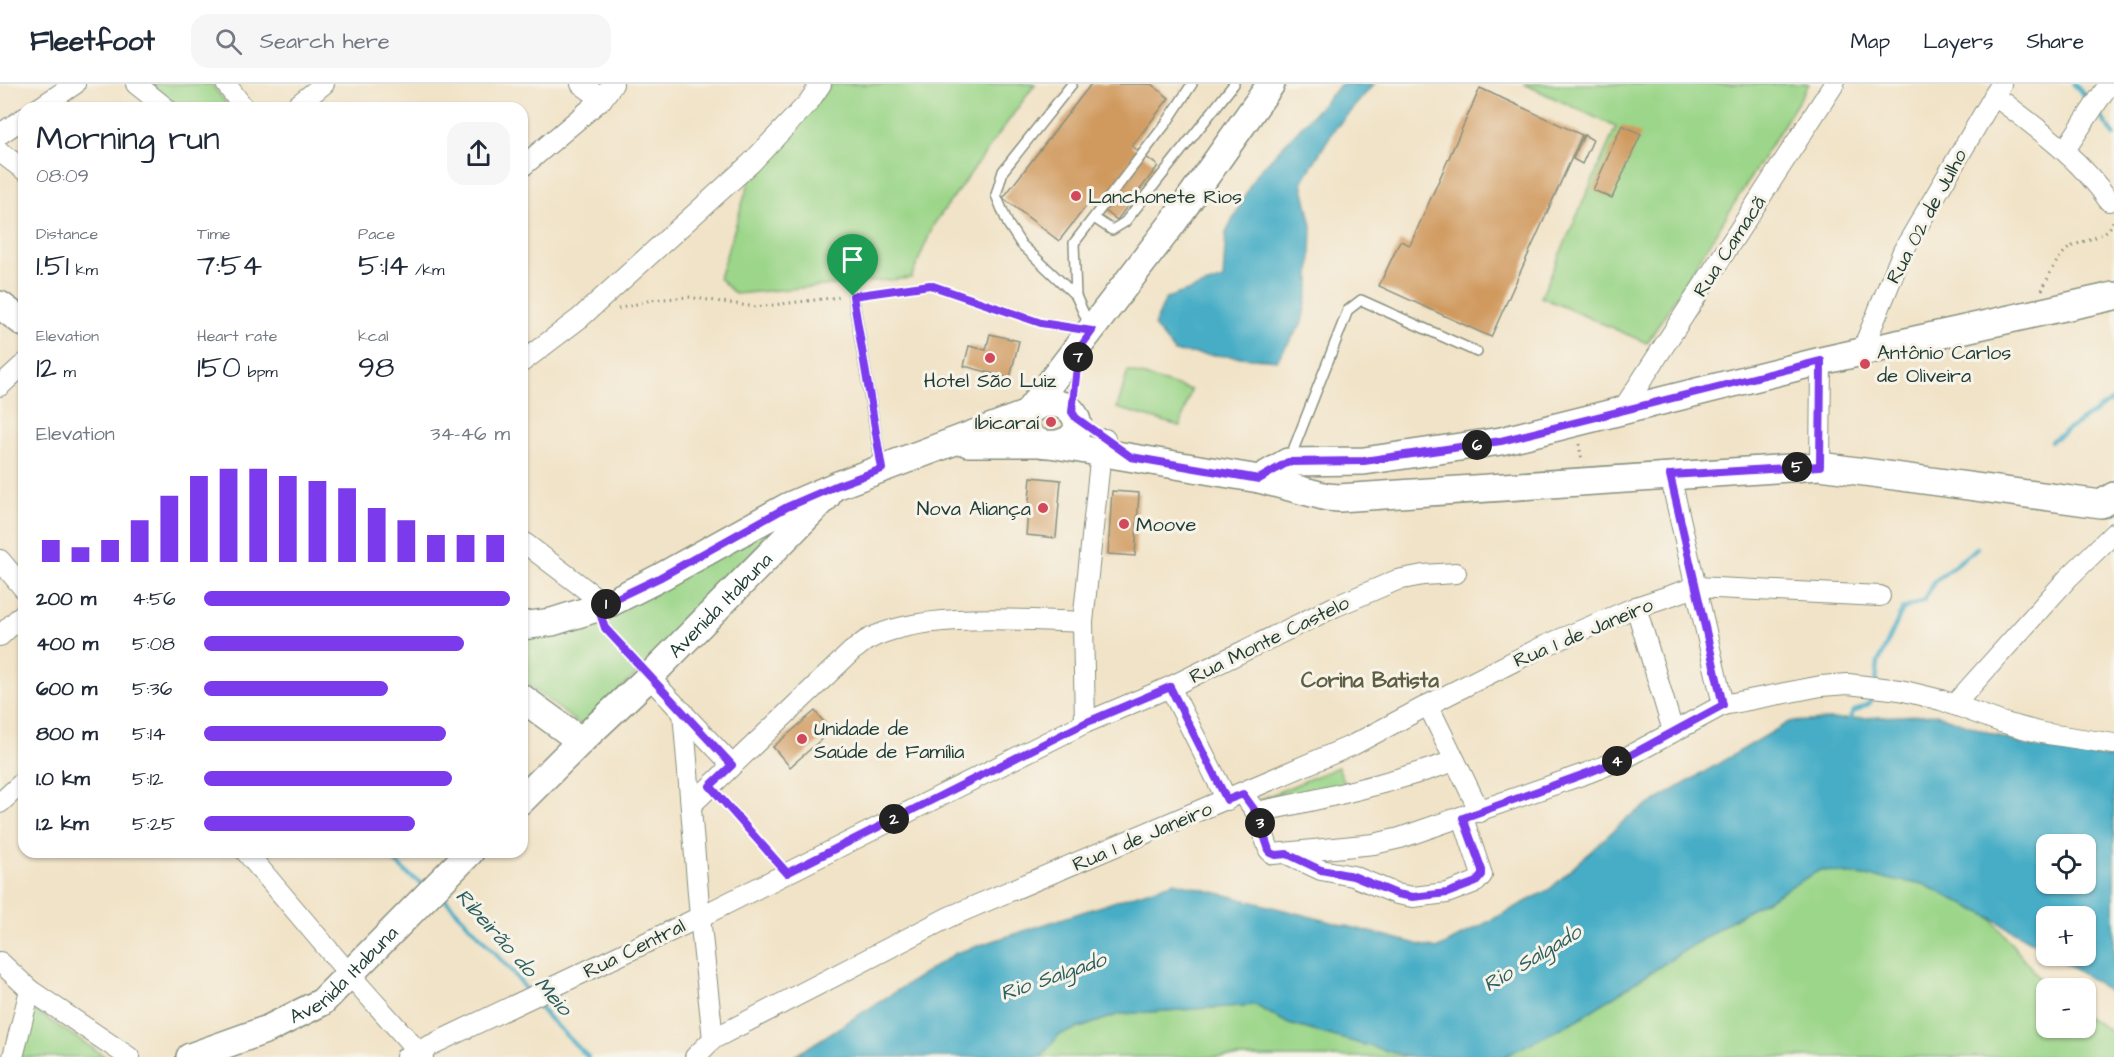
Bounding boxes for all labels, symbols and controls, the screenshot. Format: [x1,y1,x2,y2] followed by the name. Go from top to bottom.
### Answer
[191,14,611,68] search box
[30,22,155,61] text: Fleetfoot
[212,25,245,58] icon: search
[260,26,390,57] text: Search here
[1850,27,1890,56] text: Map
[1923,27,1993,56] text: Layers
[2026,27,2084,56] text: Share
[36,116,220,162] text: Morning run
[447,122,510,185] button: share
[1880,144,1974,289] street label: Rua 02 de Julho
[36,162,89,190] text: 08:09
[1088,183,1242,211] place label: Lanchonete Rios
[1069,189,1083,203] marker: Lanchonete Rios
[1687,190,1773,303] street label: Rua Camacã
[36,223,98,245] text: Distance
[197,223,231,245] text: Time
[358,223,395,245] text: Pace
[827,234,878,296] pin
[836,243,869,276] icon: arrive
[36,245,69,287] text: 1.51
[197,245,262,287] text: 7:54
[358,245,409,287] text: 5:14
[69,259,98,281] text: km
[409,259,444,281] text: /km
[36,325,99,347] text: Elevation
[197,325,277,347] text: Heart rate
[358,325,389,347] text: kcal
[1877,339,2011,390] place label: Antônio Carlos de Oliveira
[1063,342,1093,372] pin: 7
[1073,346,1083,368] text: 7
[36,347,57,389] text: 12
[197,347,241,389] text: 150
[358,347,395,389] text: 98
[983,351,997,365] marker: Hotel São Luiz
[1858,357,1872,371] marker: Antônio Carlos de Oliveira
[57,361,76,383] text: m
[241,361,278,383] text: bpm
[924,367,1056,395] place label: Hotel São Luiz
[975,409,1039,437] place label: Ibicaraí
[1044,415,1058,429] marker: Ibicaraí
[36,420,115,448] text: Elevation
[430,420,510,448] text: 34–46 m
[1462,430,1492,460] pin: 6
[1472,434,1482,456] text: 6
[1782,452,1812,482] pin: 5
[1791,456,1803,478] text: 5
[917,495,1031,523] place label: Nova Aliança
[1036,501,1050,515] marker: Nova Aliança
[1136,511,1196,539] place label: Moove
[1117,517,1131,531] marker: Moove
[662,546,779,665] street label: Avenida Itabuna
[36,585,96,613] text: 200 m
[132,585,176,613] text: 4:56
[591,589,621,619] pin: 1
[1185,589,1354,691] street label: Rua Monte Castelo
[1509,591,1658,675] street label: Rua 1 de Janeiro
[605,593,607,615] text: 1
[36,630,98,658] text: 400 m
[132,630,175,658] text: 5:08
[1301,666,1439,695] district label: Corina Batista
[36,675,97,703] text: 600 m
[132,675,172,703] text: 5:36
[814,715,964,766] place label: Unidade de Saúde de Família
[36,720,98,748] text: 800 m
[132,720,166,748] text: 5:14
[795,732,809,746] marker: Unidade de Saúde de Família
[1602,746,1632,776] pin: 4
[1612,750,1622,772] text: 4
[36,765,90,793] text: 1.0 km
[132,765,164,793] text: 5:12
[1068,795,1217,879] street label: Rua 1 de Janeiro
[879,804,909,834] pin: 2
[889,808,899,830] text: 2
[1245,808,1275,838] pin: 3
[36,810,89,838] text: 1.2 km
[132,810,175,838] text: 5:25
[1256,812,1264,834] text: 3
[2036,834,2096,1038] map controls
[2036,834,2096,894] button: locate
[449,883,580,1024] water label: Ribeirão do Meio
[2036,906,2096,966] button: +
[579,912,690,986] street label: Rua Central
[1478,917,1589,1000] water label: Rio Salgado
[284,920,405,1031] street label: Avenida Itabuna
[996,944,1112,1009] water label: Rio Salgado
[2036,978,2096,1038] button: −

